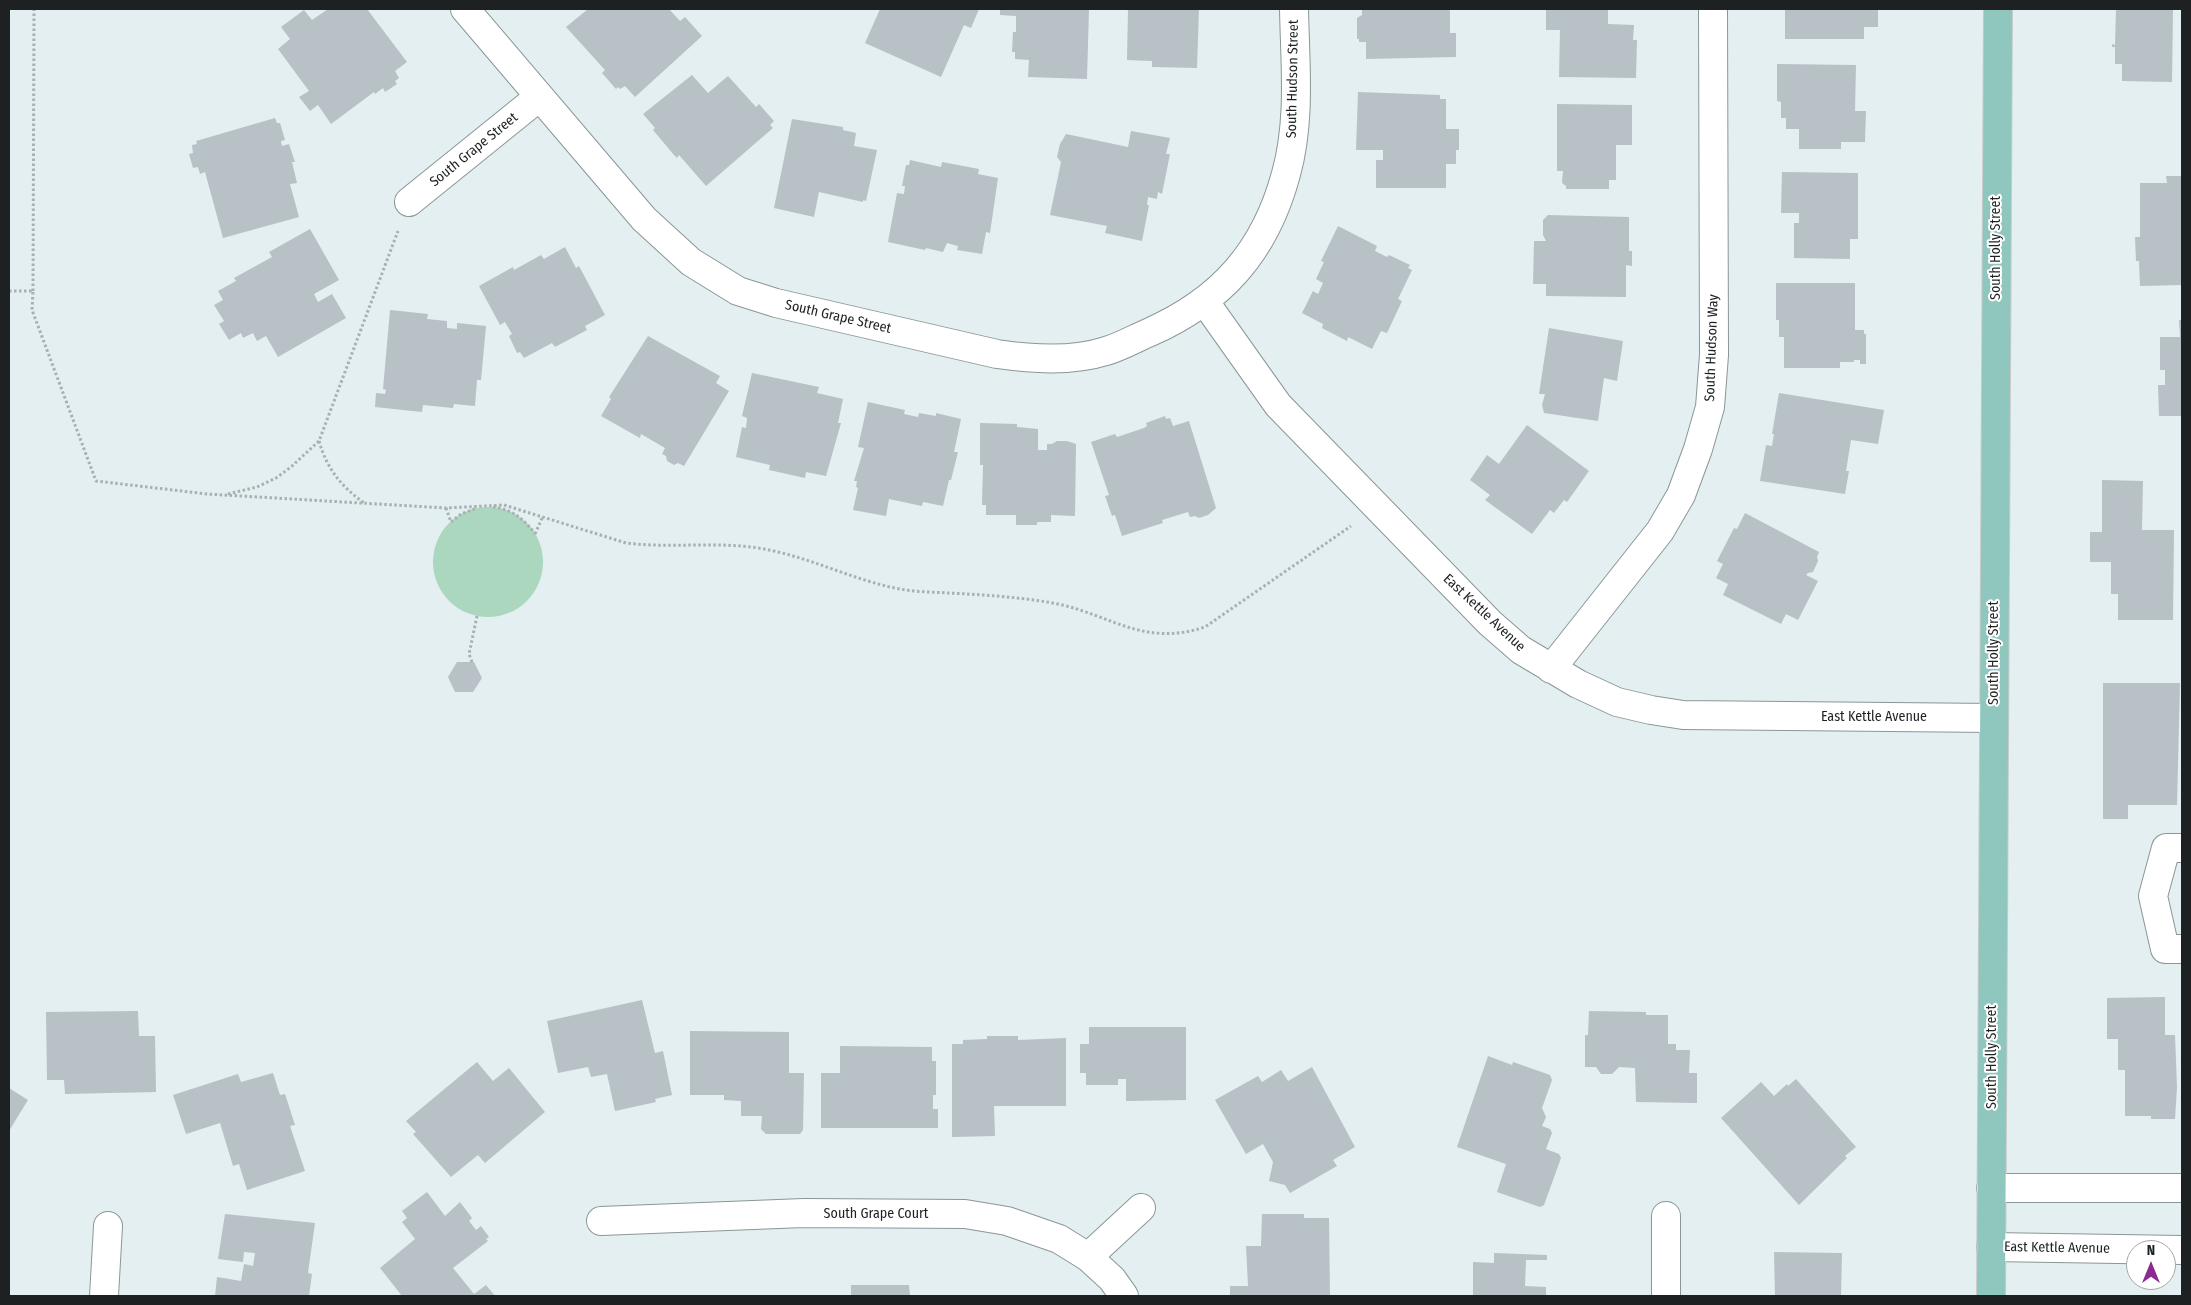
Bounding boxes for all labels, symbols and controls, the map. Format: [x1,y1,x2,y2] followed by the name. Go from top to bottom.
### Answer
[1284,20,1302,138] street label: South Hudson Street
[427,109,521,191] street label: South Grape Street
[1988,196,2004,300] street label: South Holly Street
[1702,294,1722,402] street label: South Hudson Way
[783,297,893,337] street label: South Grape Street
[1439,571,1529,655] street label: East Kettle Avenue
[1986,601,2002,705] street label: South Holly Street
[1821,709,1927,725] street label: East Kettle Avenue
[1984,1005,2000,1109] street label: South Holly Street
[824,1206,928,1222] street label: South Grape Court
[2004,1239,2110,1257] street label: East Kettle Avenue
[2126,1240,2176,1290] north arrow
[2147,1242,2155,1259] text: N

